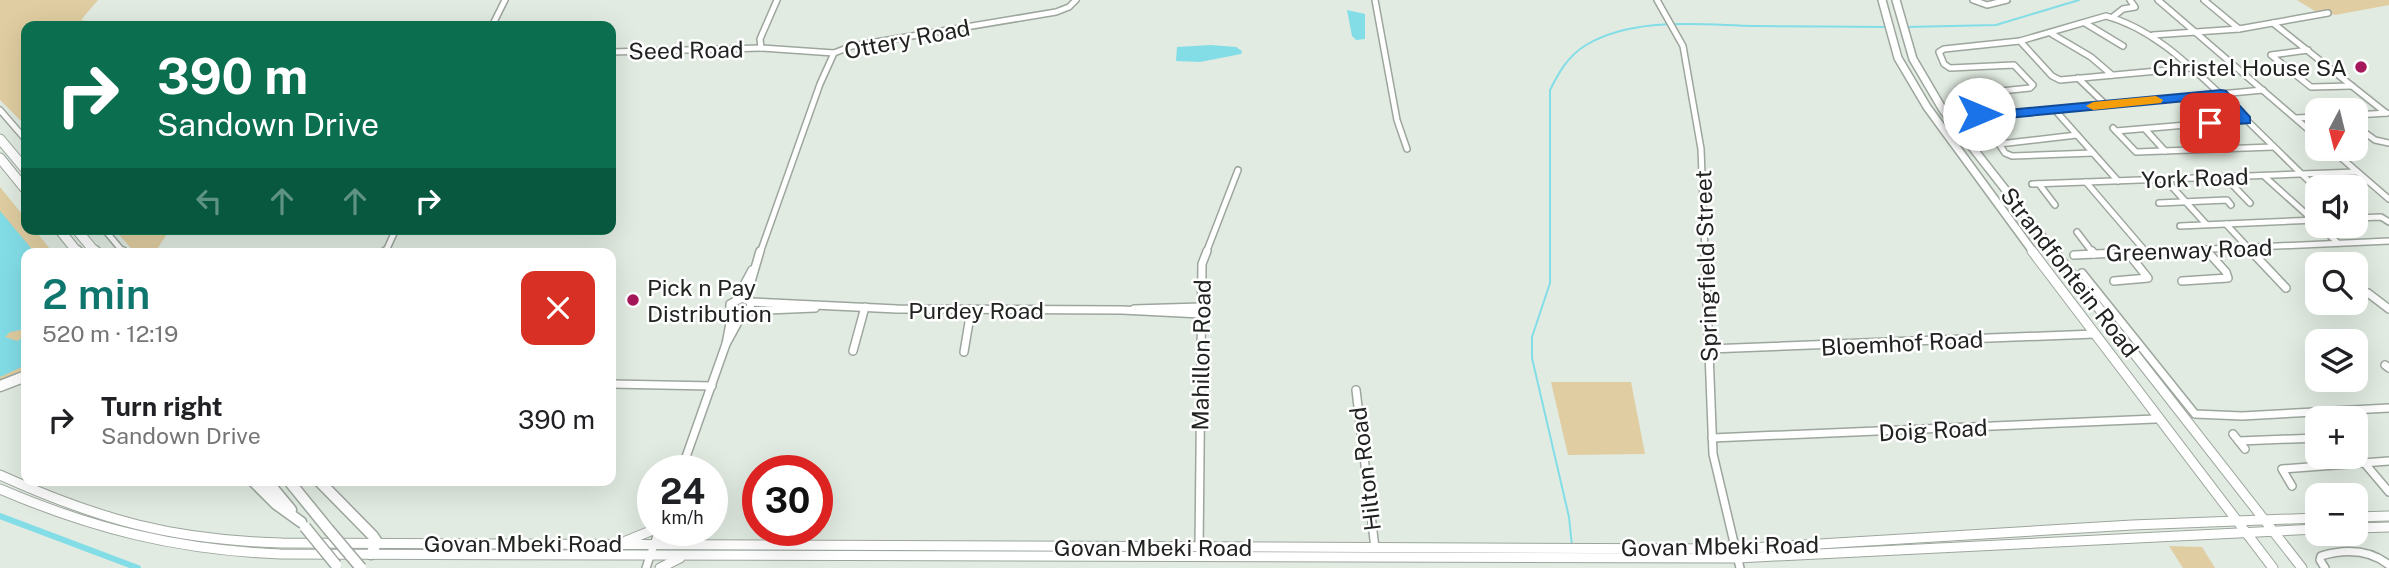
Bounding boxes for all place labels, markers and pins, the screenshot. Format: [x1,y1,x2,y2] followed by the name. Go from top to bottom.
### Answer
[2152,54,2347,81] place label: Christel House SA
[2353,59,2369,75] marker: Christel House SA
[2180,93,2240,153] pin
[647,274,772,327] place label: Pick n Pay Distribution
[625,292,641,308] marker: Pick n Pay Distribution

